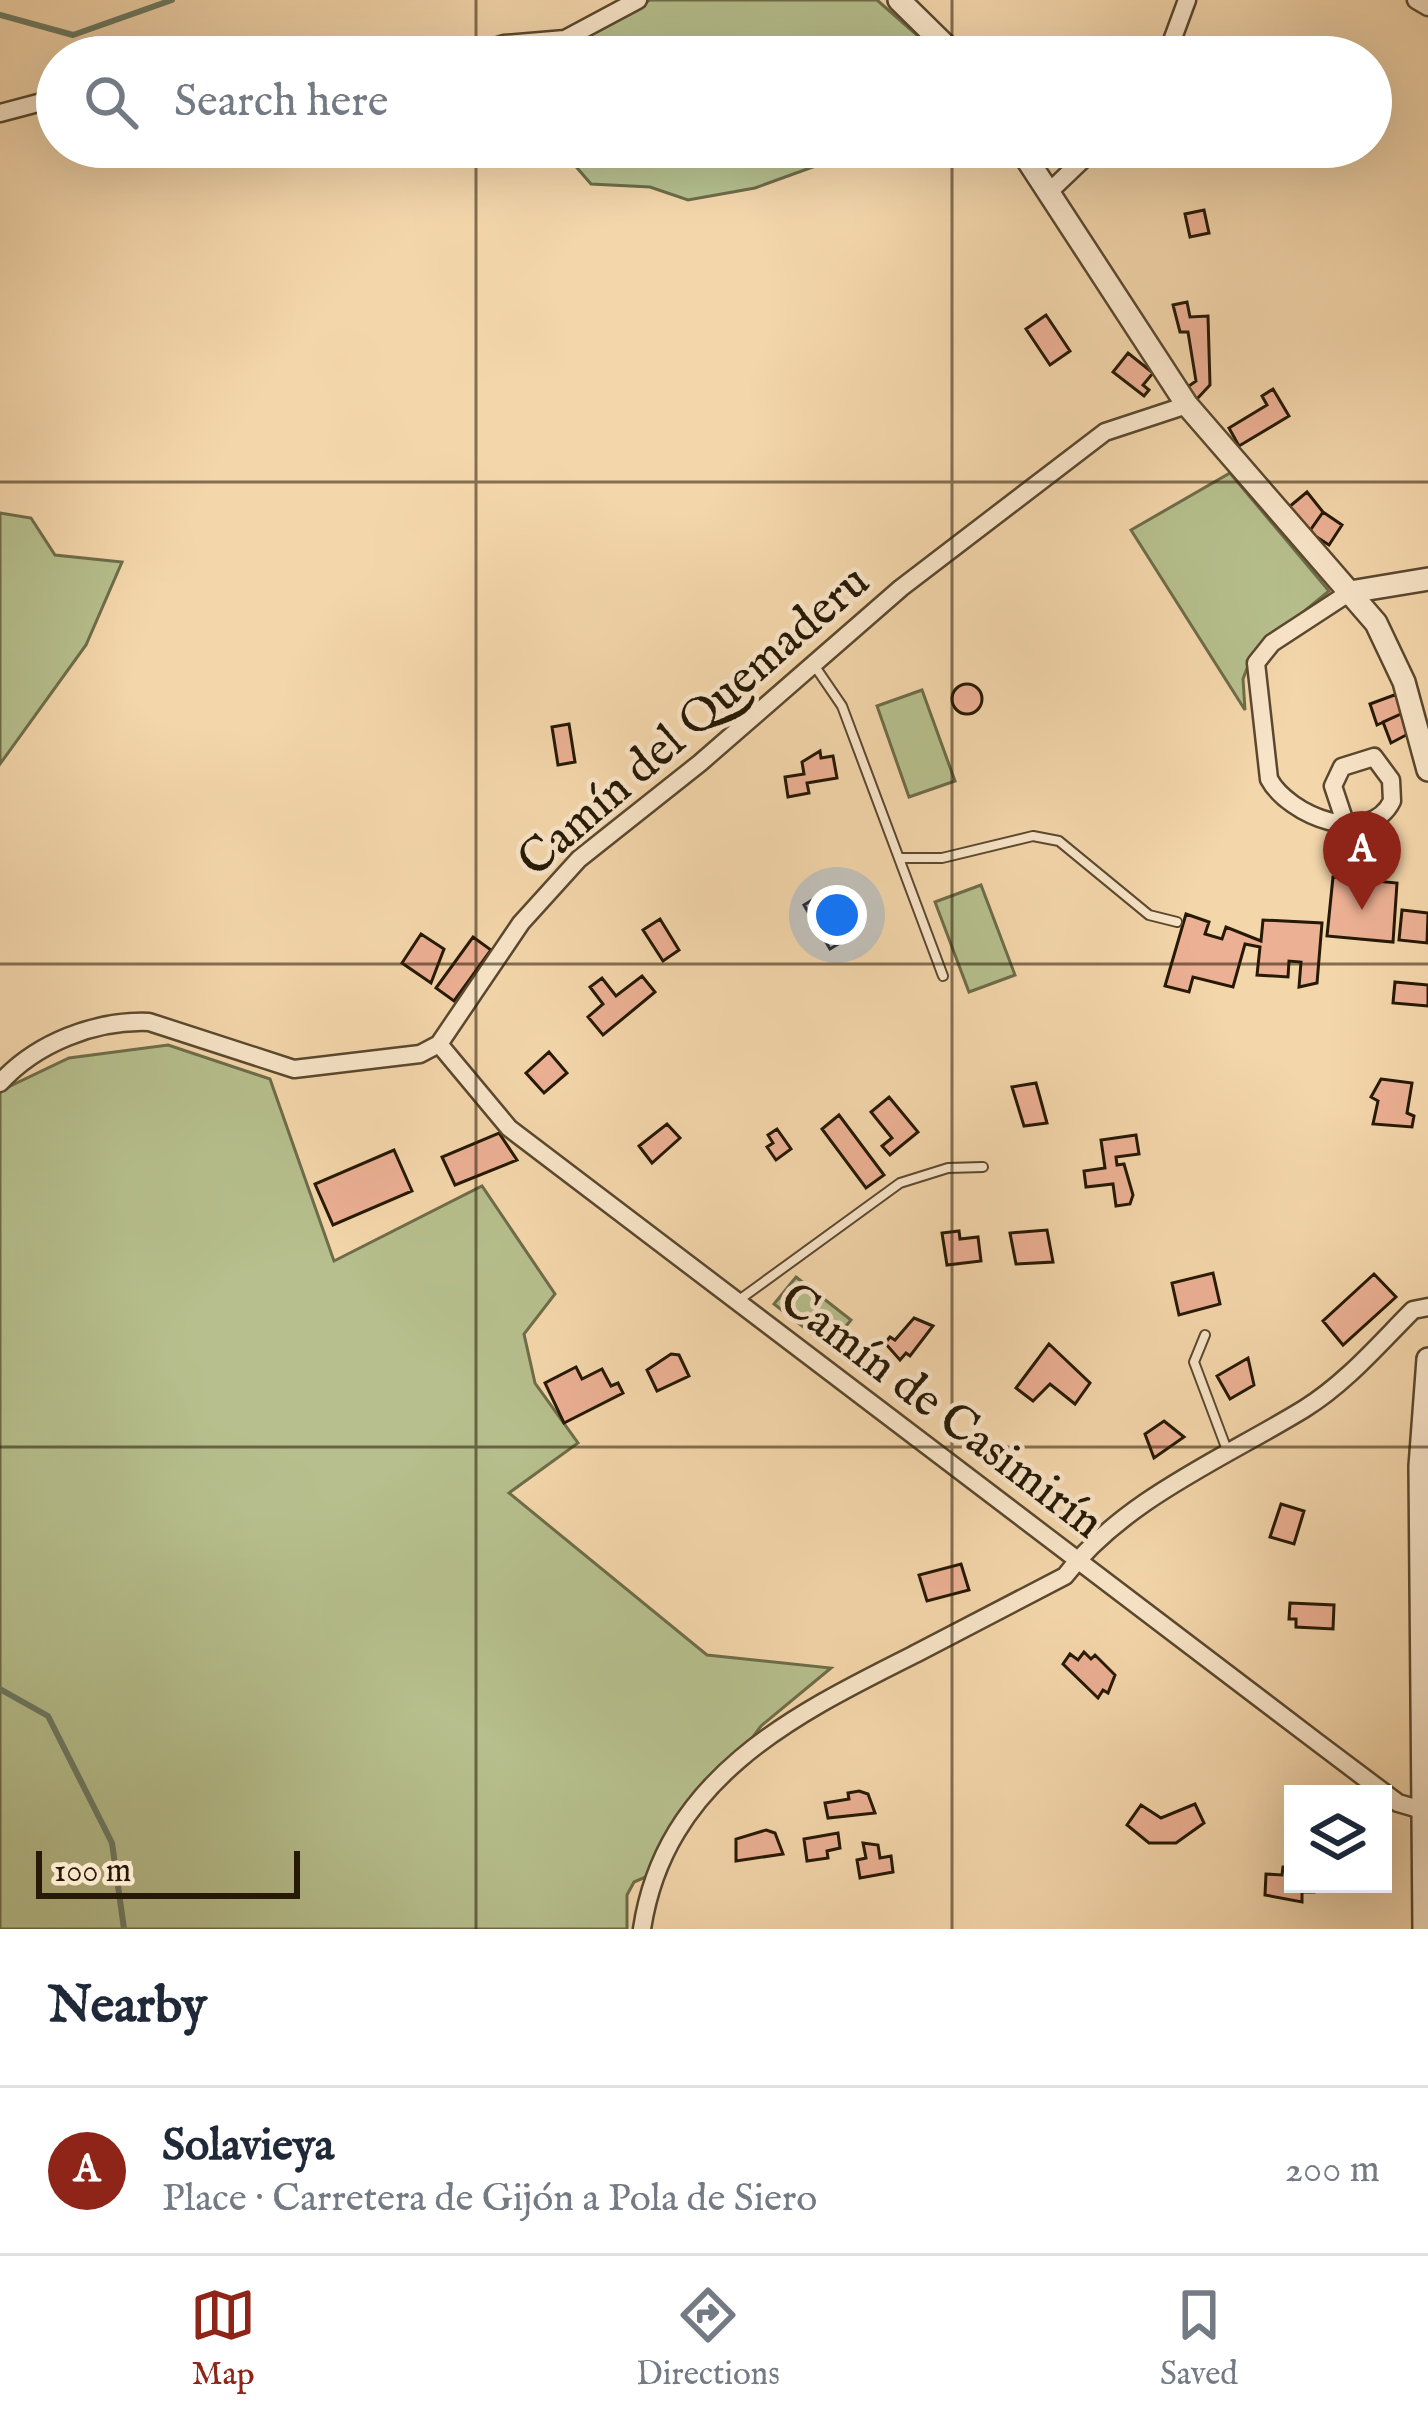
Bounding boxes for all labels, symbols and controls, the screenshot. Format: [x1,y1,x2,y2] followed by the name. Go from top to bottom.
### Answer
[36,36,1392,168] search box
[78,69,144,135] icon: search
[174,74,388,131] text: Search here
[506,553,883,891] street label: Camín del Quemaderu
[1323,811,1401,910] pin: A
[807,885,867,945] your location
[767,1271,1114,1553] street label: Camín de Casimirín
[1284,1785,1392,1893] map controls
[1284,1785,1392,1893] button: layers
[36,1845,300,1898] scale bar
[54,1851,131,1893] text: 100 m
[48,1975,207,2040] text: Nearby
[162,2118,334,2175] text: Solavieya
[74,2146,100,2195] text: A
[1285,2146,1380,2195] text: 200 m
[162,2175,817,2224] text: Place · Carretera de Gijón a Pola de Siero
[190,2282,256,2396] tab: Map
[636,2282,780,2396] tab: Directions
[1160,2282,1238,2396] tab: Saved

